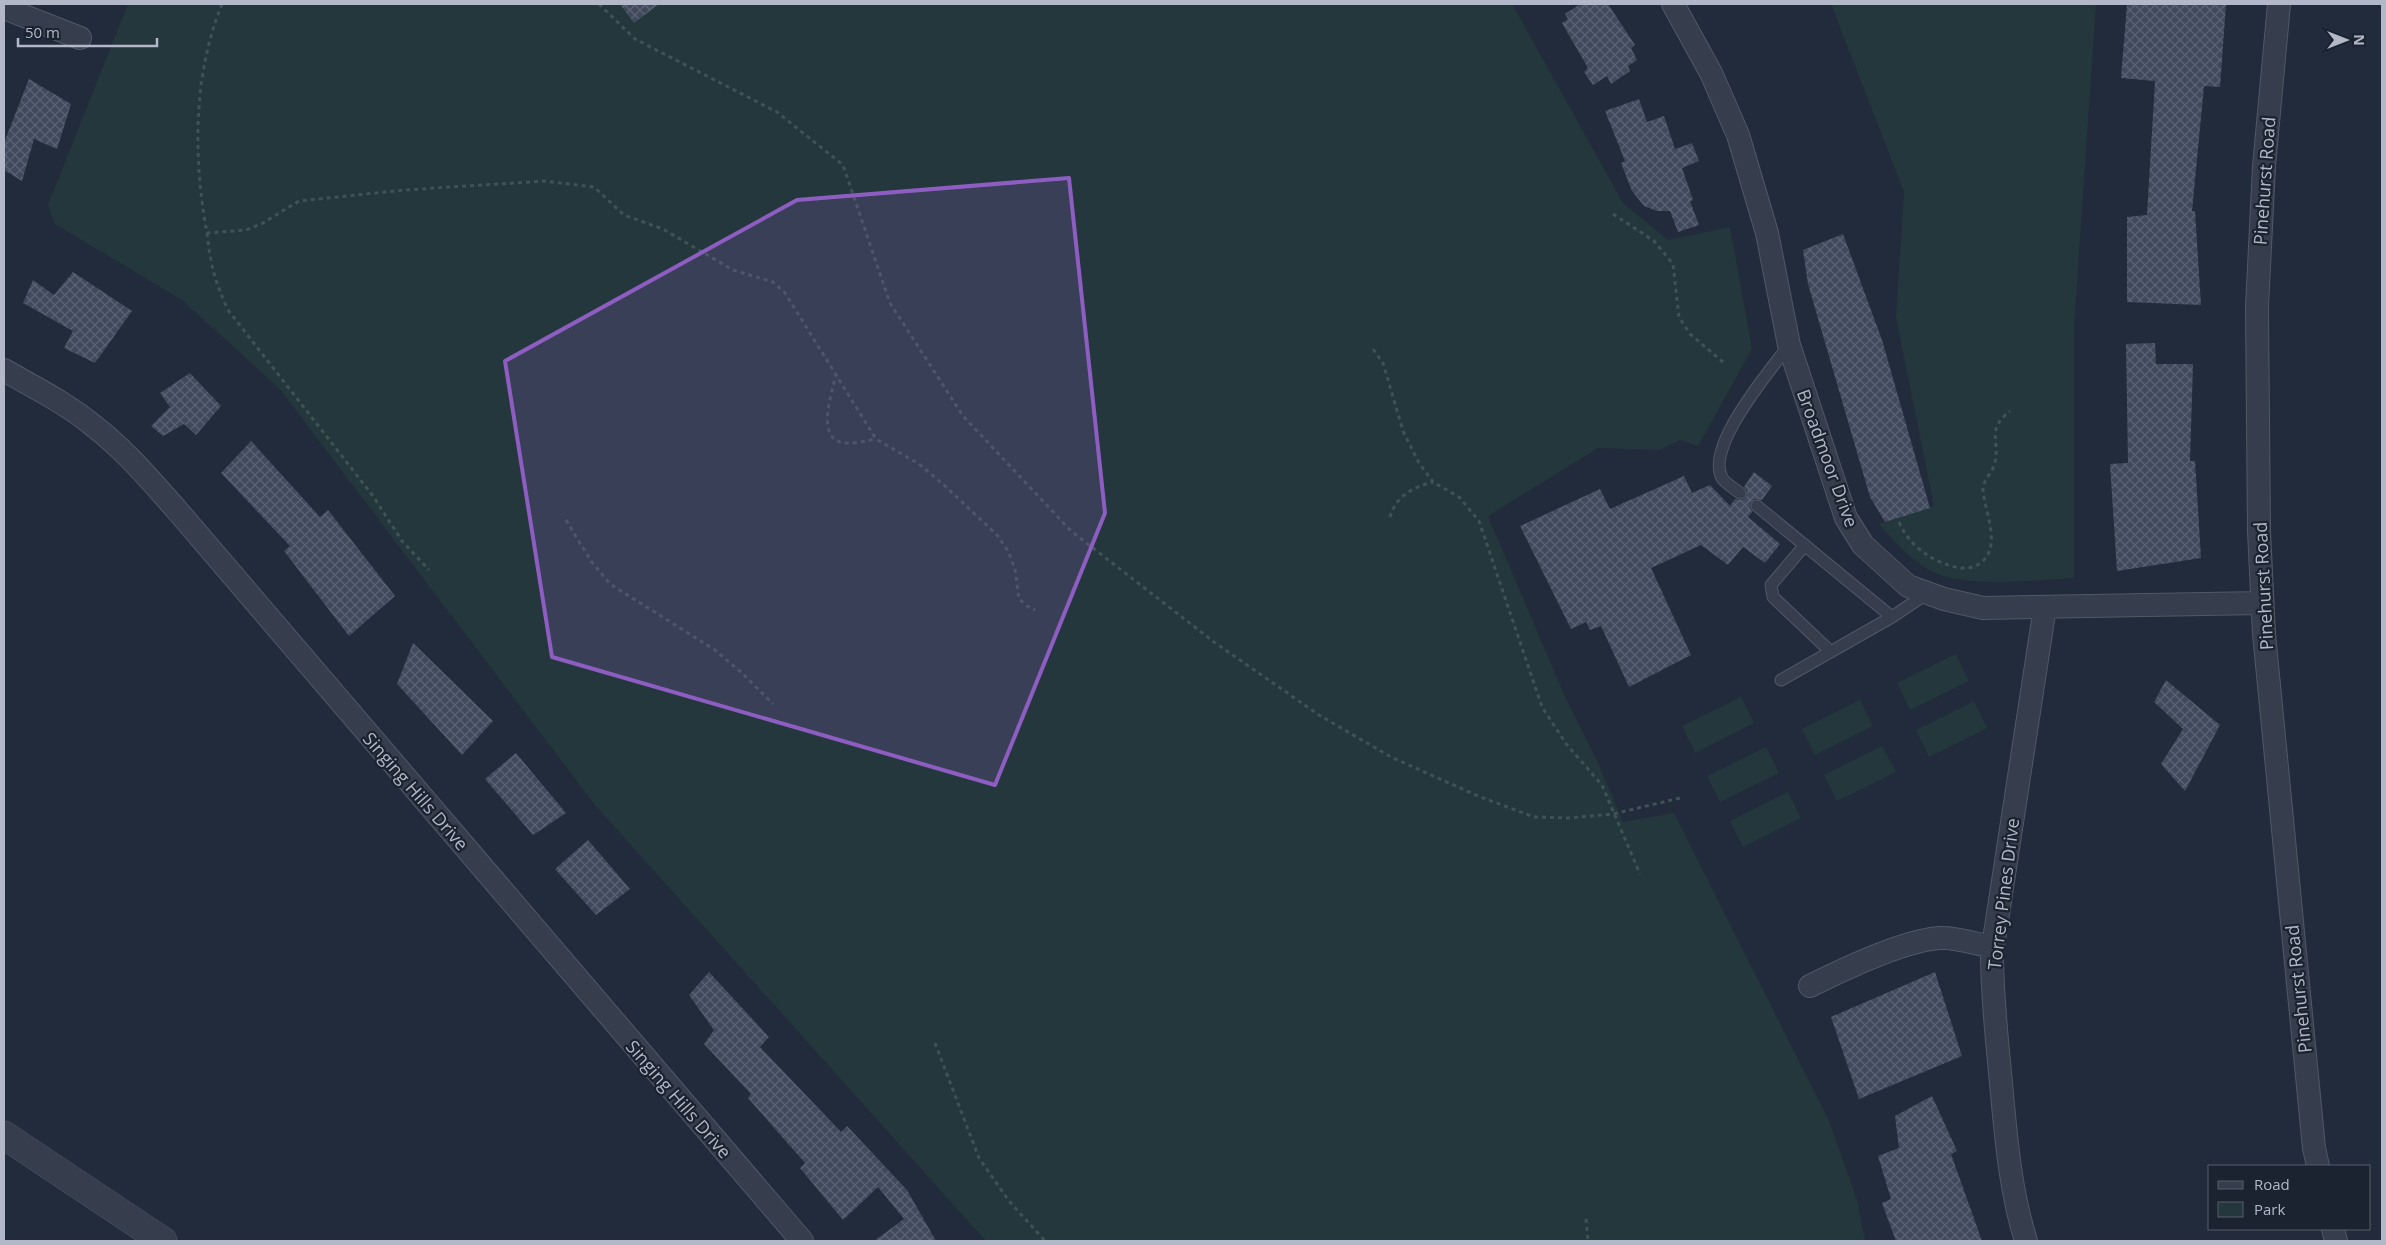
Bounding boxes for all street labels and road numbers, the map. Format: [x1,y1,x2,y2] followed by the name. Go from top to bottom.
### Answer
[2248,116,2280,246] street label: Pinehurst Road
[1792,386,1864,530] street label: Broadmoor Drive
[2248,521,2278,651] street label: Pinehurst Road
[358,727,474,855] street label: Singing Hills Drive
[1982,817,2024,971] street label: Torrey Pines Drive
[2279,924,2317,1054] street label: Pinehurst Road
[621,1035,737,1163] street label: Singing Hills Drive

